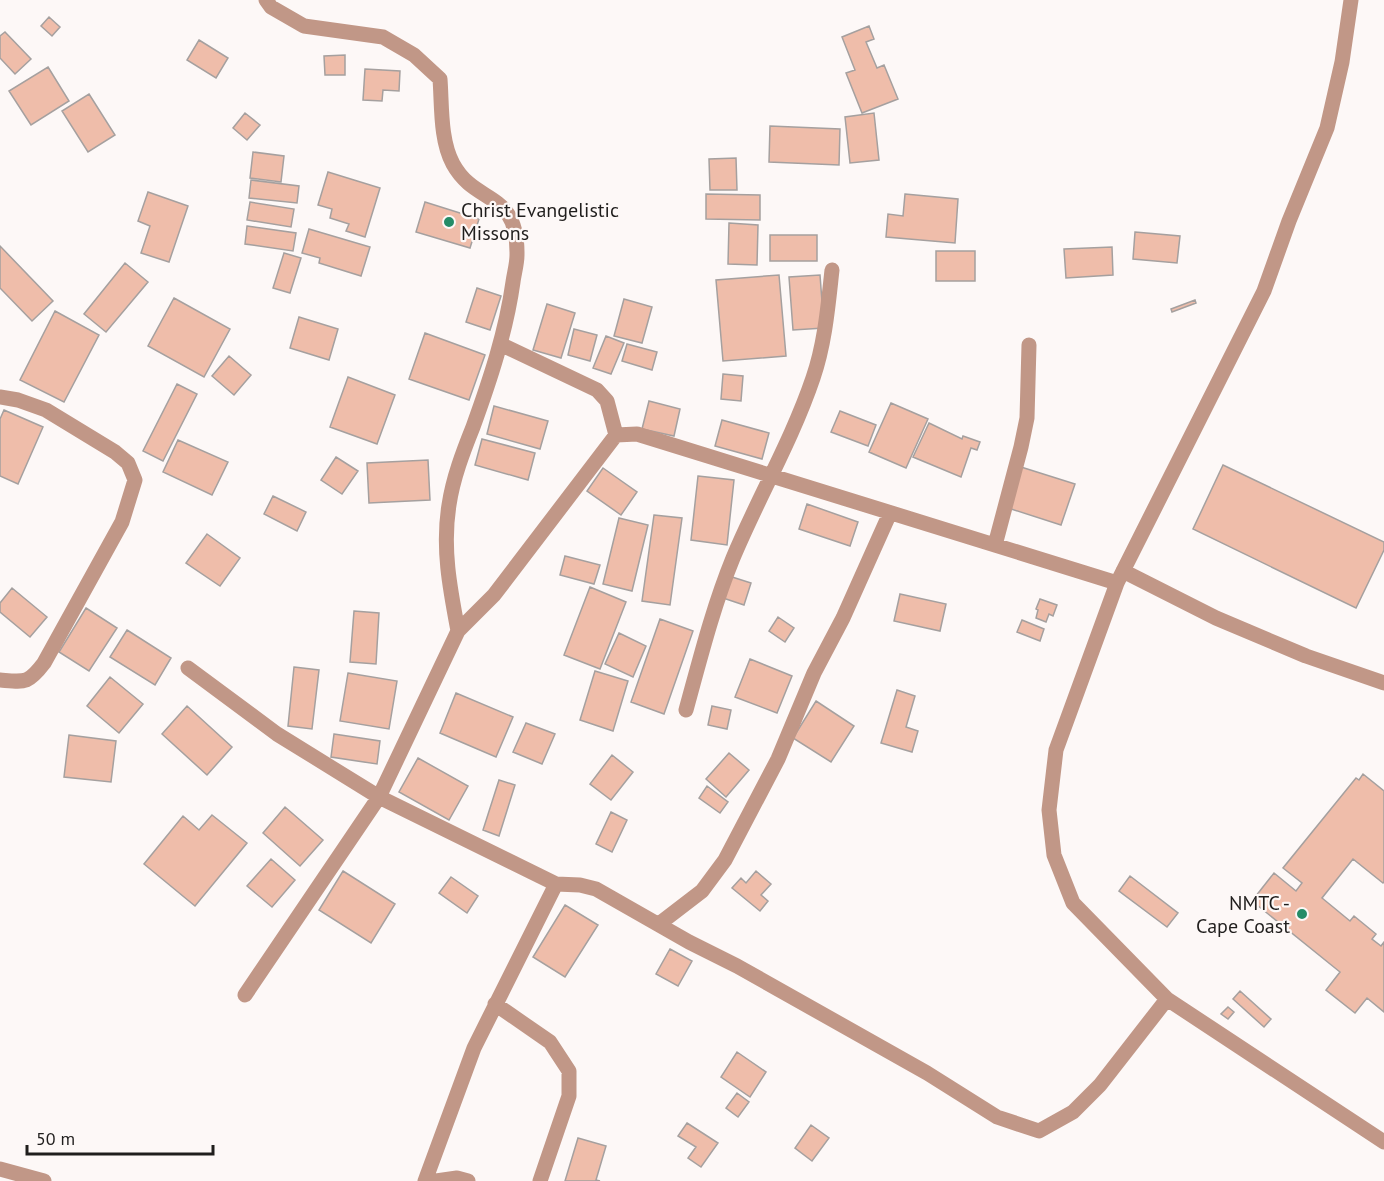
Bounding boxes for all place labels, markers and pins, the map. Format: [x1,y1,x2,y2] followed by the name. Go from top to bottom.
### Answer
[461,197,619,246] place label: Christ Evangelistic Missons
[442,215,456,229] marker: Christ Evangelistic Missons
[1196,890,1290,939] place label: NMTC - Cape Coast
[1295,907,1309,921] marker: NMTC - Cape Coast

